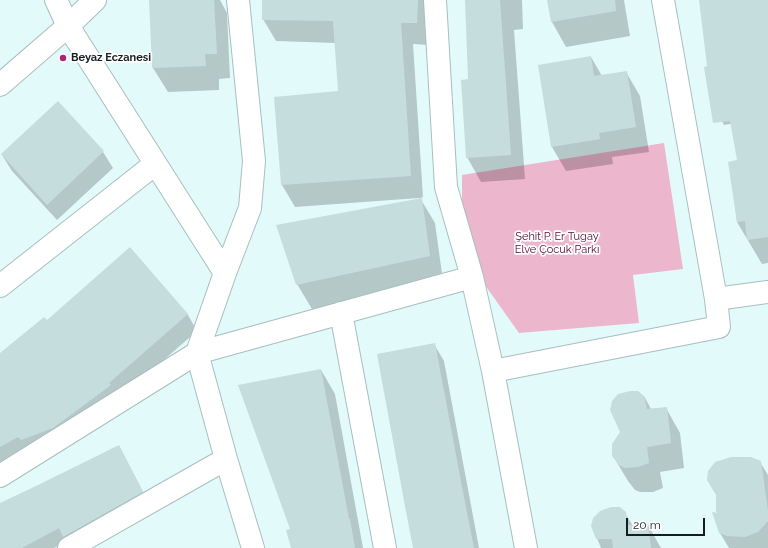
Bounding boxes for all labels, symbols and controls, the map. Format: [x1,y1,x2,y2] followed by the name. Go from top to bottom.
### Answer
[71,51,151,65] place label: Beyaz Eczanesi
[58,53,68,63] marker: Beyaz Eczanesi
[515,230,599,256] park label: Şehit P. Er Tugay Elve Çocuk Parkı
[628,510,707,536] scale bar
[633,518,661,532] text: 20 m

